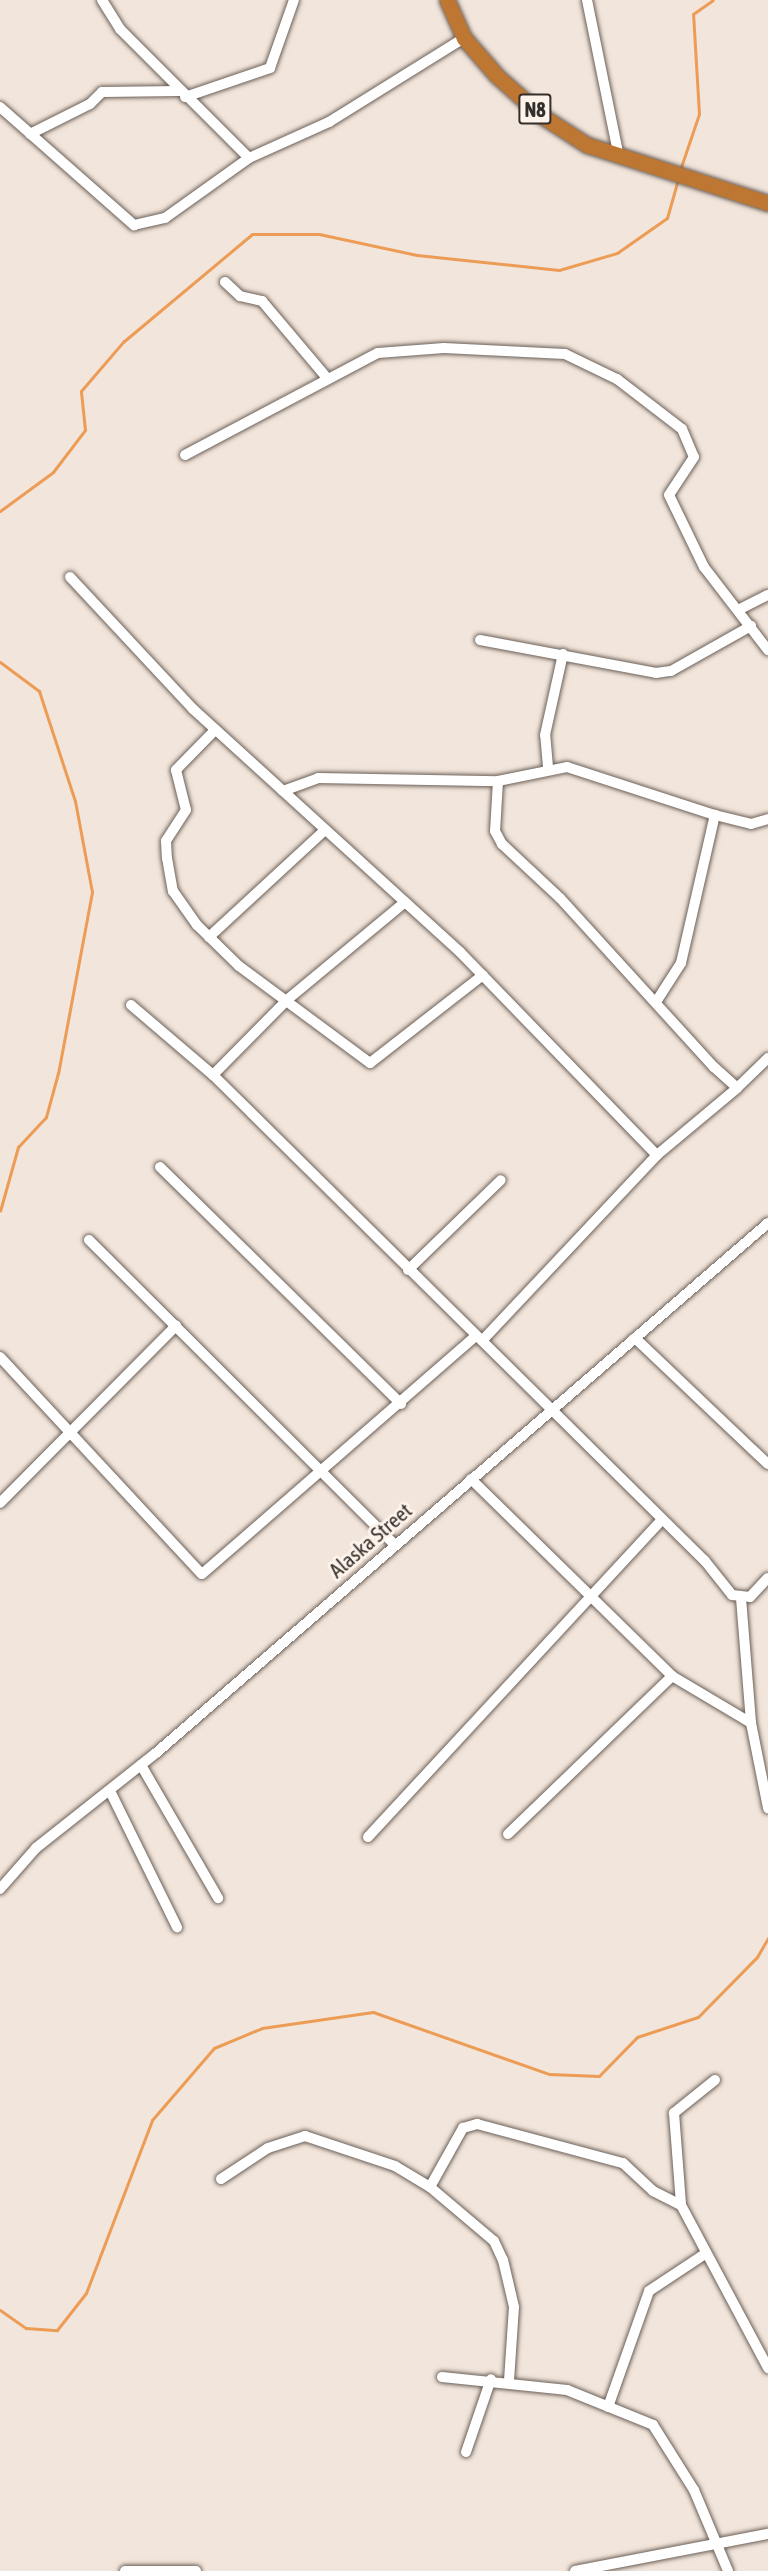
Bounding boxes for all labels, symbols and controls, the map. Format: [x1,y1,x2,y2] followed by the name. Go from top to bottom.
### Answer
[517,92,553,126] road number: N8
[324,1497,416,1583] street label: Alaska Street

